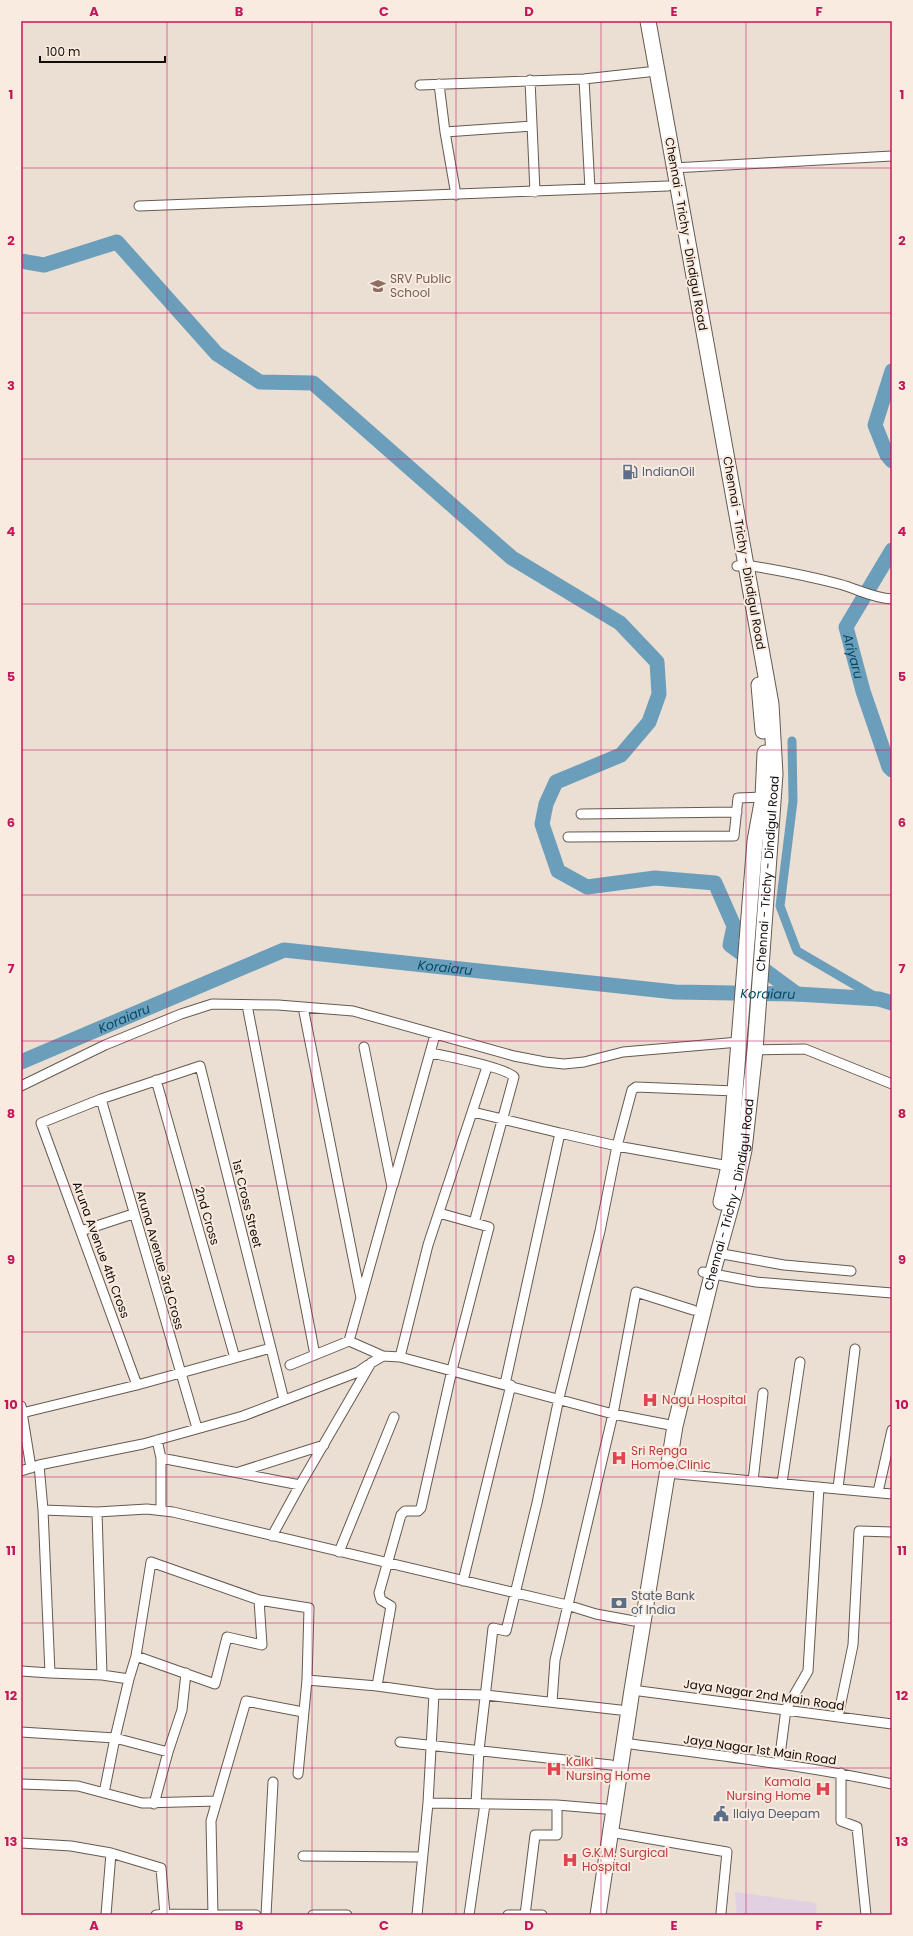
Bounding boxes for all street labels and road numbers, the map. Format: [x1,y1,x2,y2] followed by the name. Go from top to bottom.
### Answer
[661,136,712,332] street label: Chennai - Trichy - Dindigul Road
[719,455,770,651] street label: Chennai - Trichy - Dindigul Road
[752,775,783,972] street label: Chennai - Trichy - Dindigul Road
[700,1098,758,1292] street label: Chennai - Trichy - Dindigul Road
[228,1158,267,1250] street label: 1st Cross Street
[69,1179,134,1321] street label: Aruna Avenue 4th Cross
[191,1185,224,1247] street label: 2nd Cross
[132,1188,189,1332] street label: Aruna Avenue 3rd Cross
[682,1675,846,1714] street label: Jaya Nagar 2nd Main Road
[683,1730,838,1769] street label: Jaya Nagar 1st Main Road

